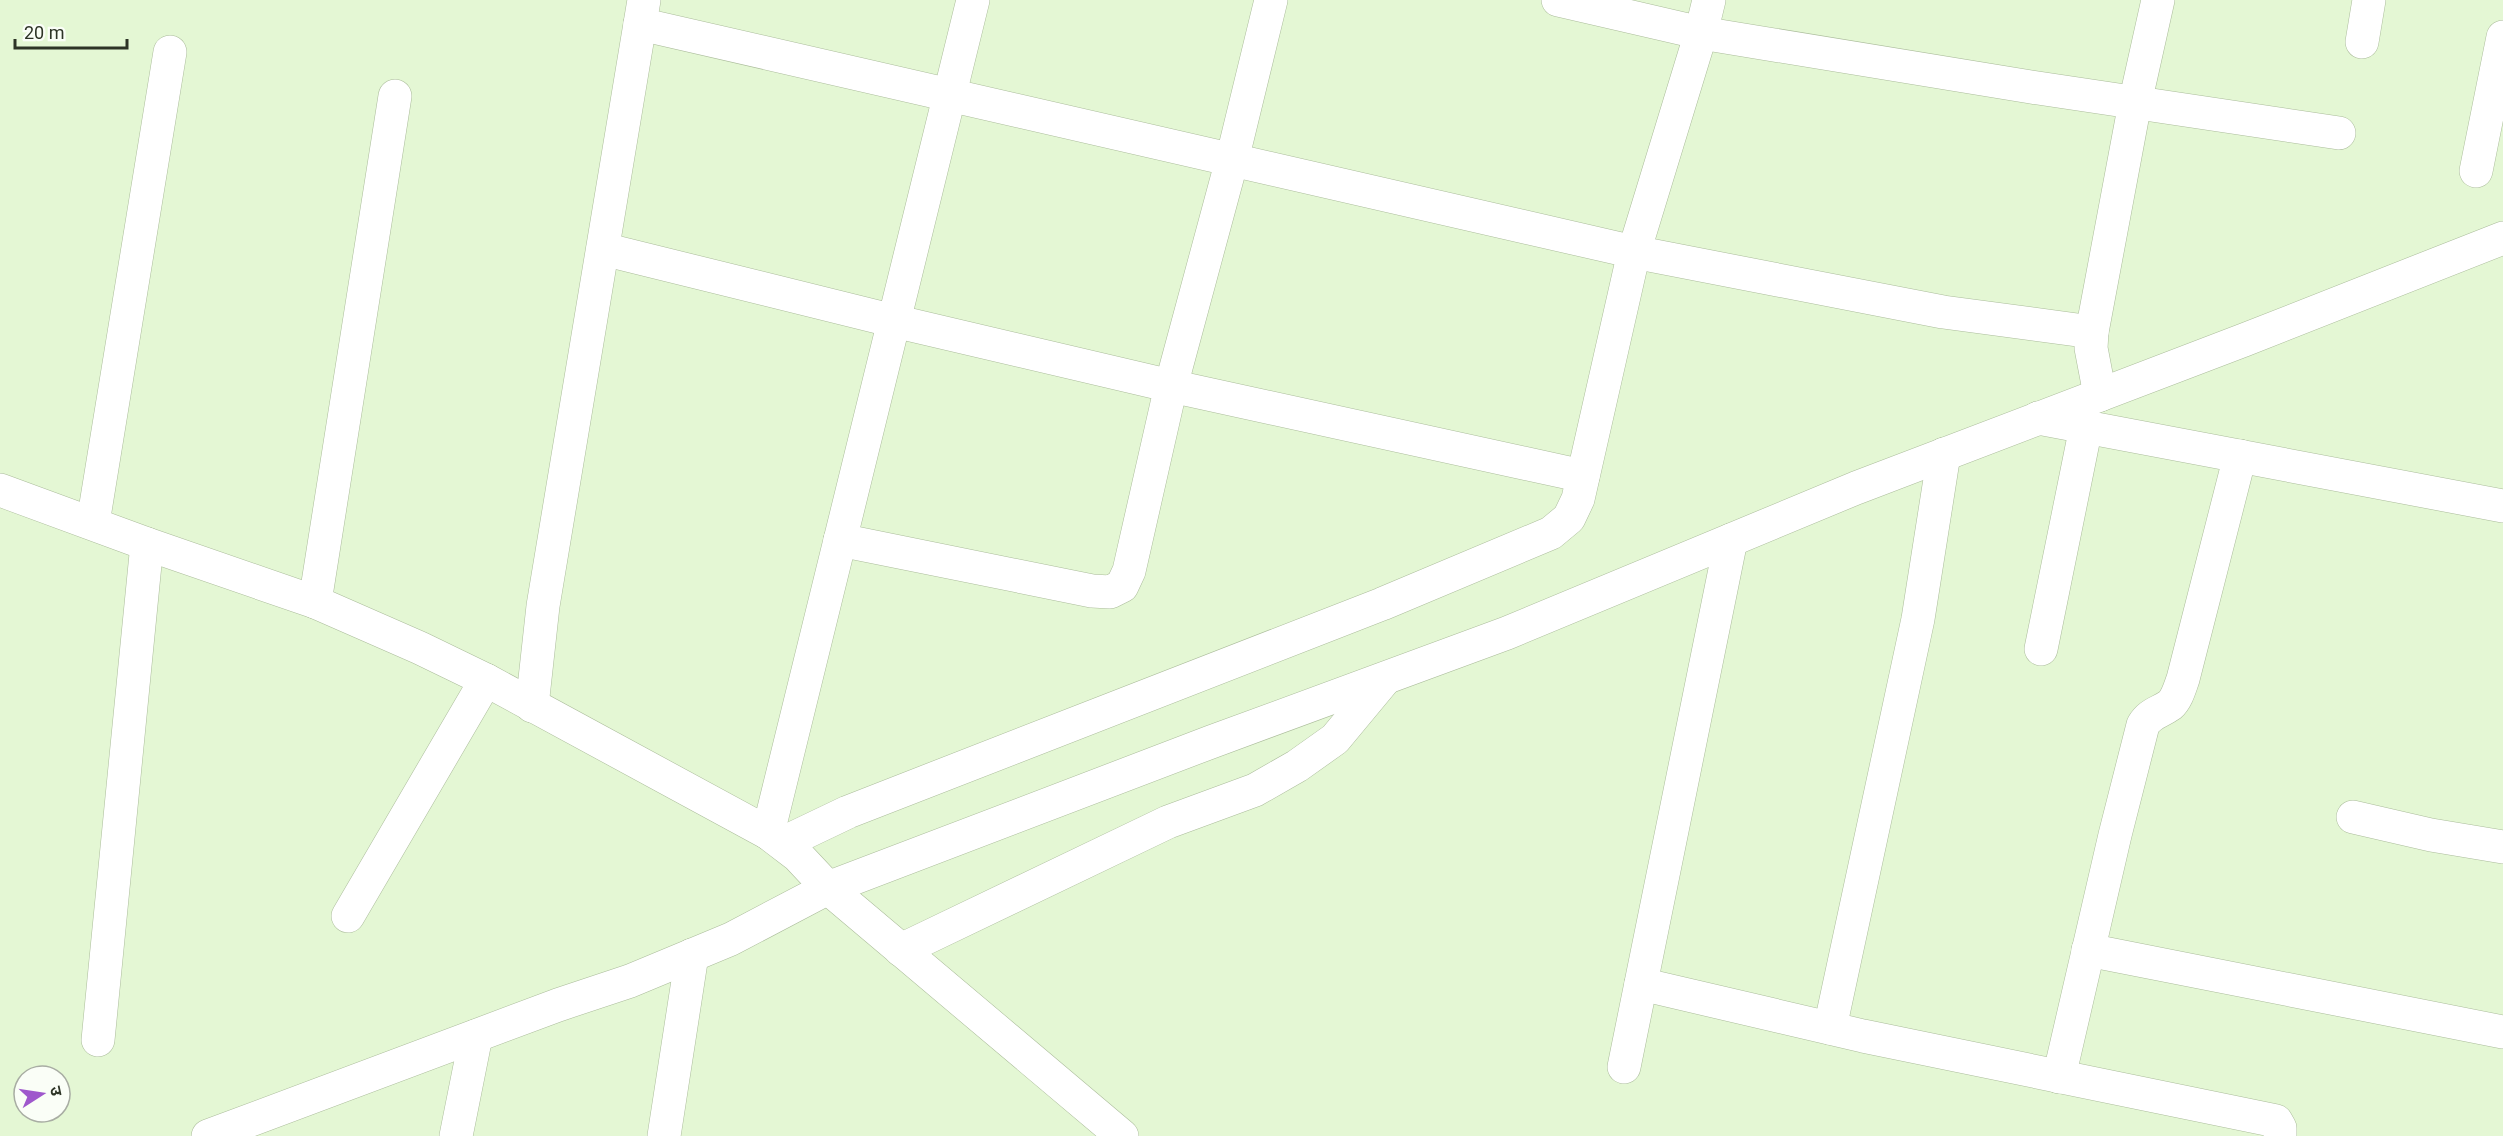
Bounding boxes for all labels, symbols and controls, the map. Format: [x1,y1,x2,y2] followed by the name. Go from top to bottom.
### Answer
[15,12,128,50] scale bar
[24,22,64,43] text: 20 m
[12,1064,72,1124] north arrow
[46,1084,67,1098] text: उ

